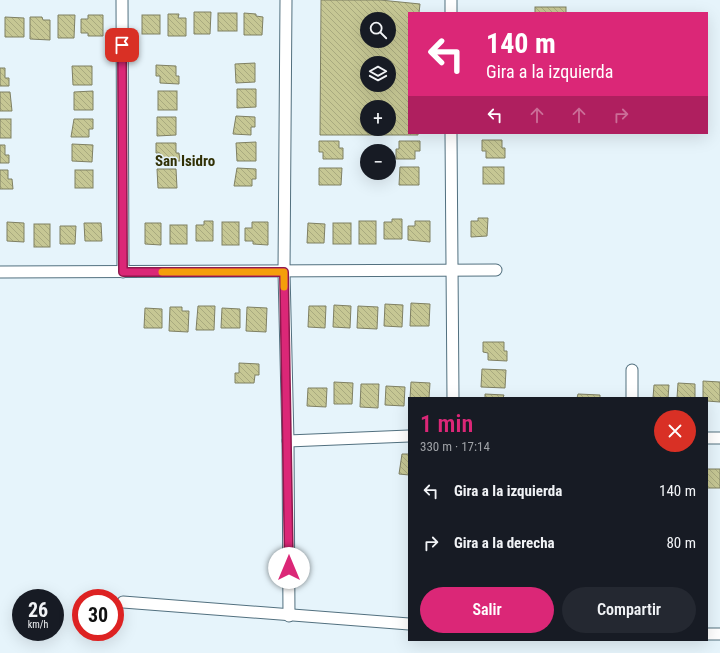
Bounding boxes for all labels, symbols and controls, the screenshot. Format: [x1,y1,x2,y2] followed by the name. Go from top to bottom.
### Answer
[360,12,396,180] map controls
[360,12,396,48] button: search
[486,27,556,60] text: 140 m
[105,28,139,62] pin
[420,28,472,80] icon: left
[111,34,133,56] icon: arrive
[360,56,396,92] button: layers
[486,61,613,82] text: Gira a la izquierda
[360,100,396,136] button: +
[484,104,506,126] icon: left
[526,104,548,126] icon: ahead
[568,104,590,126] icon: ahead
[610,104,632,126] icon: right
[360,144,396,180] button: −
[155,152,215,170] district label: San Isidro
[420,410,473,438] text: 1 min
[654,410,696,452] button: close
[420,439,490,454] text: 330 m · 17:14
[420,480,442,502] icon: left
[454,482,562,500] text: Gira a la izquierda
[659,482,696,500] text: 140 m
[420,532,442,554] icon: right
[454,534,555,552] text: Gira a la derecha
[666,534,696,552] text: 80 m
[268,547,310,589] position arrow
[420,587,554,633] button: Salir
[562,587,696,633] button: Compartir
[72,589,124,641] speed limit sign: 30
[28,598,48,622] text: 26
[28,619,48,630] text: km/h

